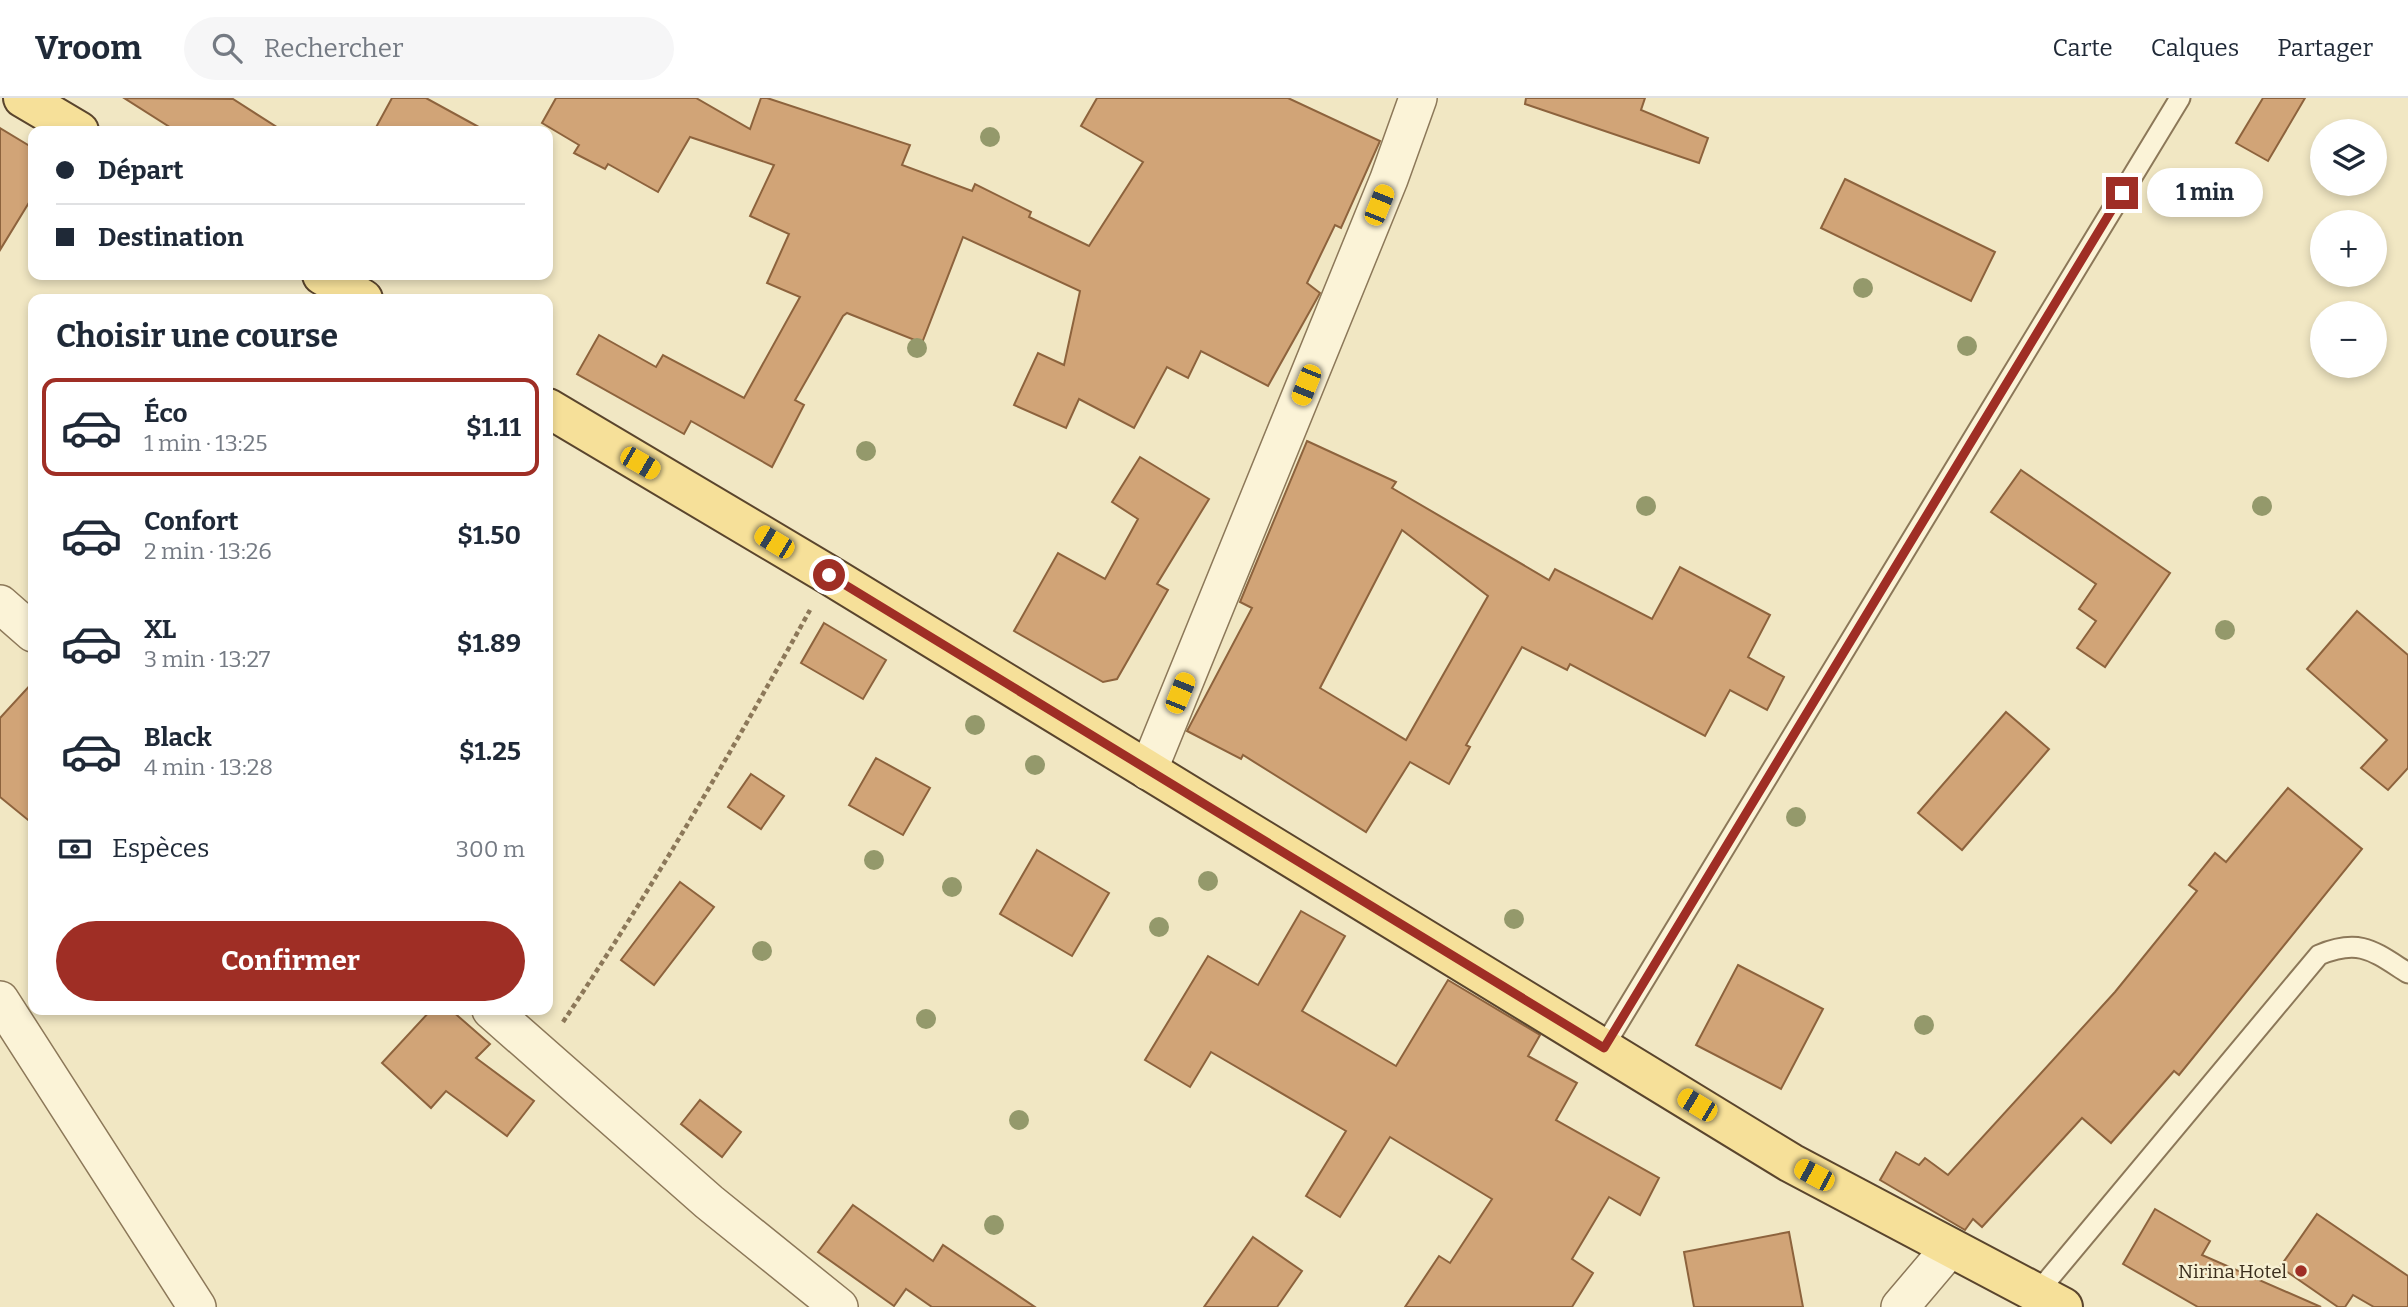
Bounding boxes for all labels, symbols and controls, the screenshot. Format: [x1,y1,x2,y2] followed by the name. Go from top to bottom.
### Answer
[184,17,674,80] search box
[35,28,142,68] text: Vroom
[208,29,246,67] icon: search
[264,33,403,64] text: Rechercher
[2053,34,2113,62] text: Carte
[2151,34,2239,62] text: Calques
[2277,34,2373,62] text: Partager
[2310,119,2387,378] map controls
[2310,119,2387,196] button: layers
[98,155,184,186] text: Départ
[2146,168,2262,217] callout: 1 min
[2106,177,2138,209] route end
[2176,178,2234,206] text: 1 min
[1362,182,1397,228] car
[2310,210,2387,287] button: +
[98,222,244,253] text: Destination
[2310,301,2387,378] button: −
[56,317,338,355] text: Choisir une course
[1289,362,1324,408] car
[60,396,123,459] icon: car
[144,398,187,429] text: Éco
[466,412,521,443] text: $1.11
[144,429,267,457] text: 1 min · 13:25
[617,443,664,483] car
[60,504,123,567] icon: car
[144,506,239,537] text: Confort
[457,520,521,551] text: $1.50
[751,522,798,562] car
[144,537,272,565] text: 2 min · 13:26
[813,559,845,591] route start
[60,612,123,675] icon: car
[144,614,176,645] text: XL
[457,628,521,659] text: $1.89
[144,645,270,673] text: 3 min · 13:27
[1163,670,1198,716] car
[60,720,123,783] icon: car
[144,722,212,753] text: Black
[459,736,521,767] text: $1.25
[144,753,273,781] text: 4 min · 13:28
[56,830,94,868] icon: cash
[112,833,209,864] text: Espèces
[456,835,525,863] text: 300 m
[56,921,525,1001] button: Confirmer
[1674,1085,1721,1125] car
[1791,1156,1838,1194] car
[2178,1260,2287,1283] place label: Nirina Hotel
[2293,1263,2309,1279] marker: Nirina Hotel

